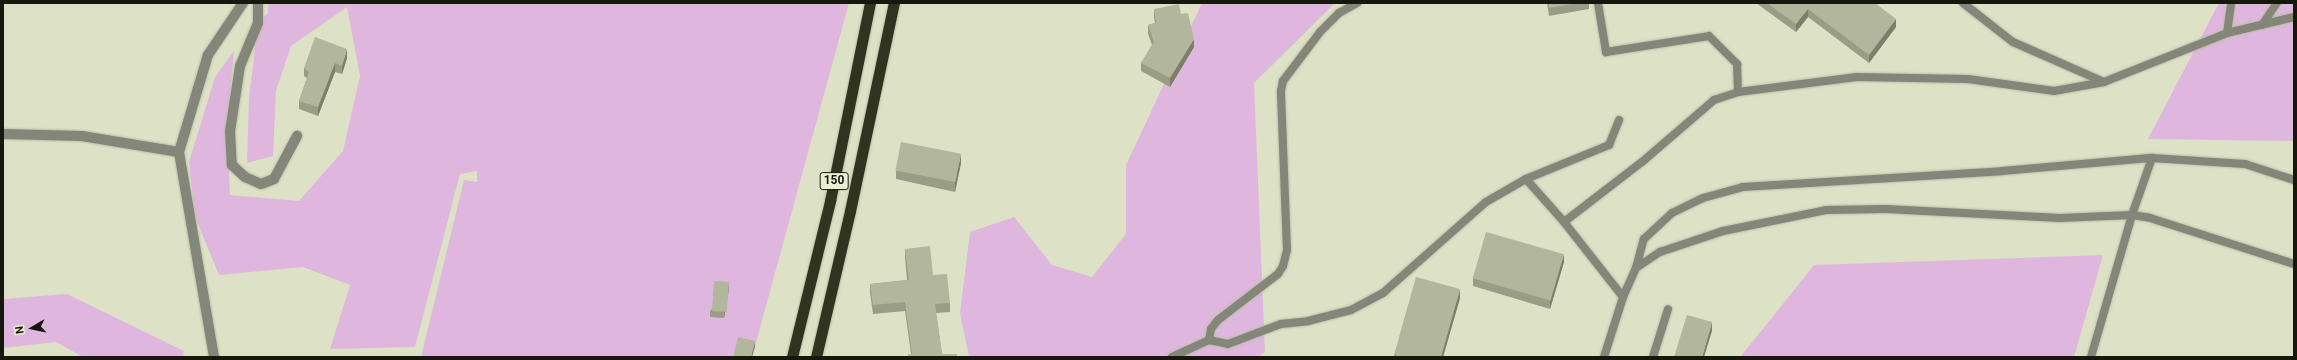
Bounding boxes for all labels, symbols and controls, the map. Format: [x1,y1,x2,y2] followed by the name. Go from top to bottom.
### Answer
[819,171,849,191] road number: 150
[12,308,52,348] north arrow
[13,325,27,335] text: N

